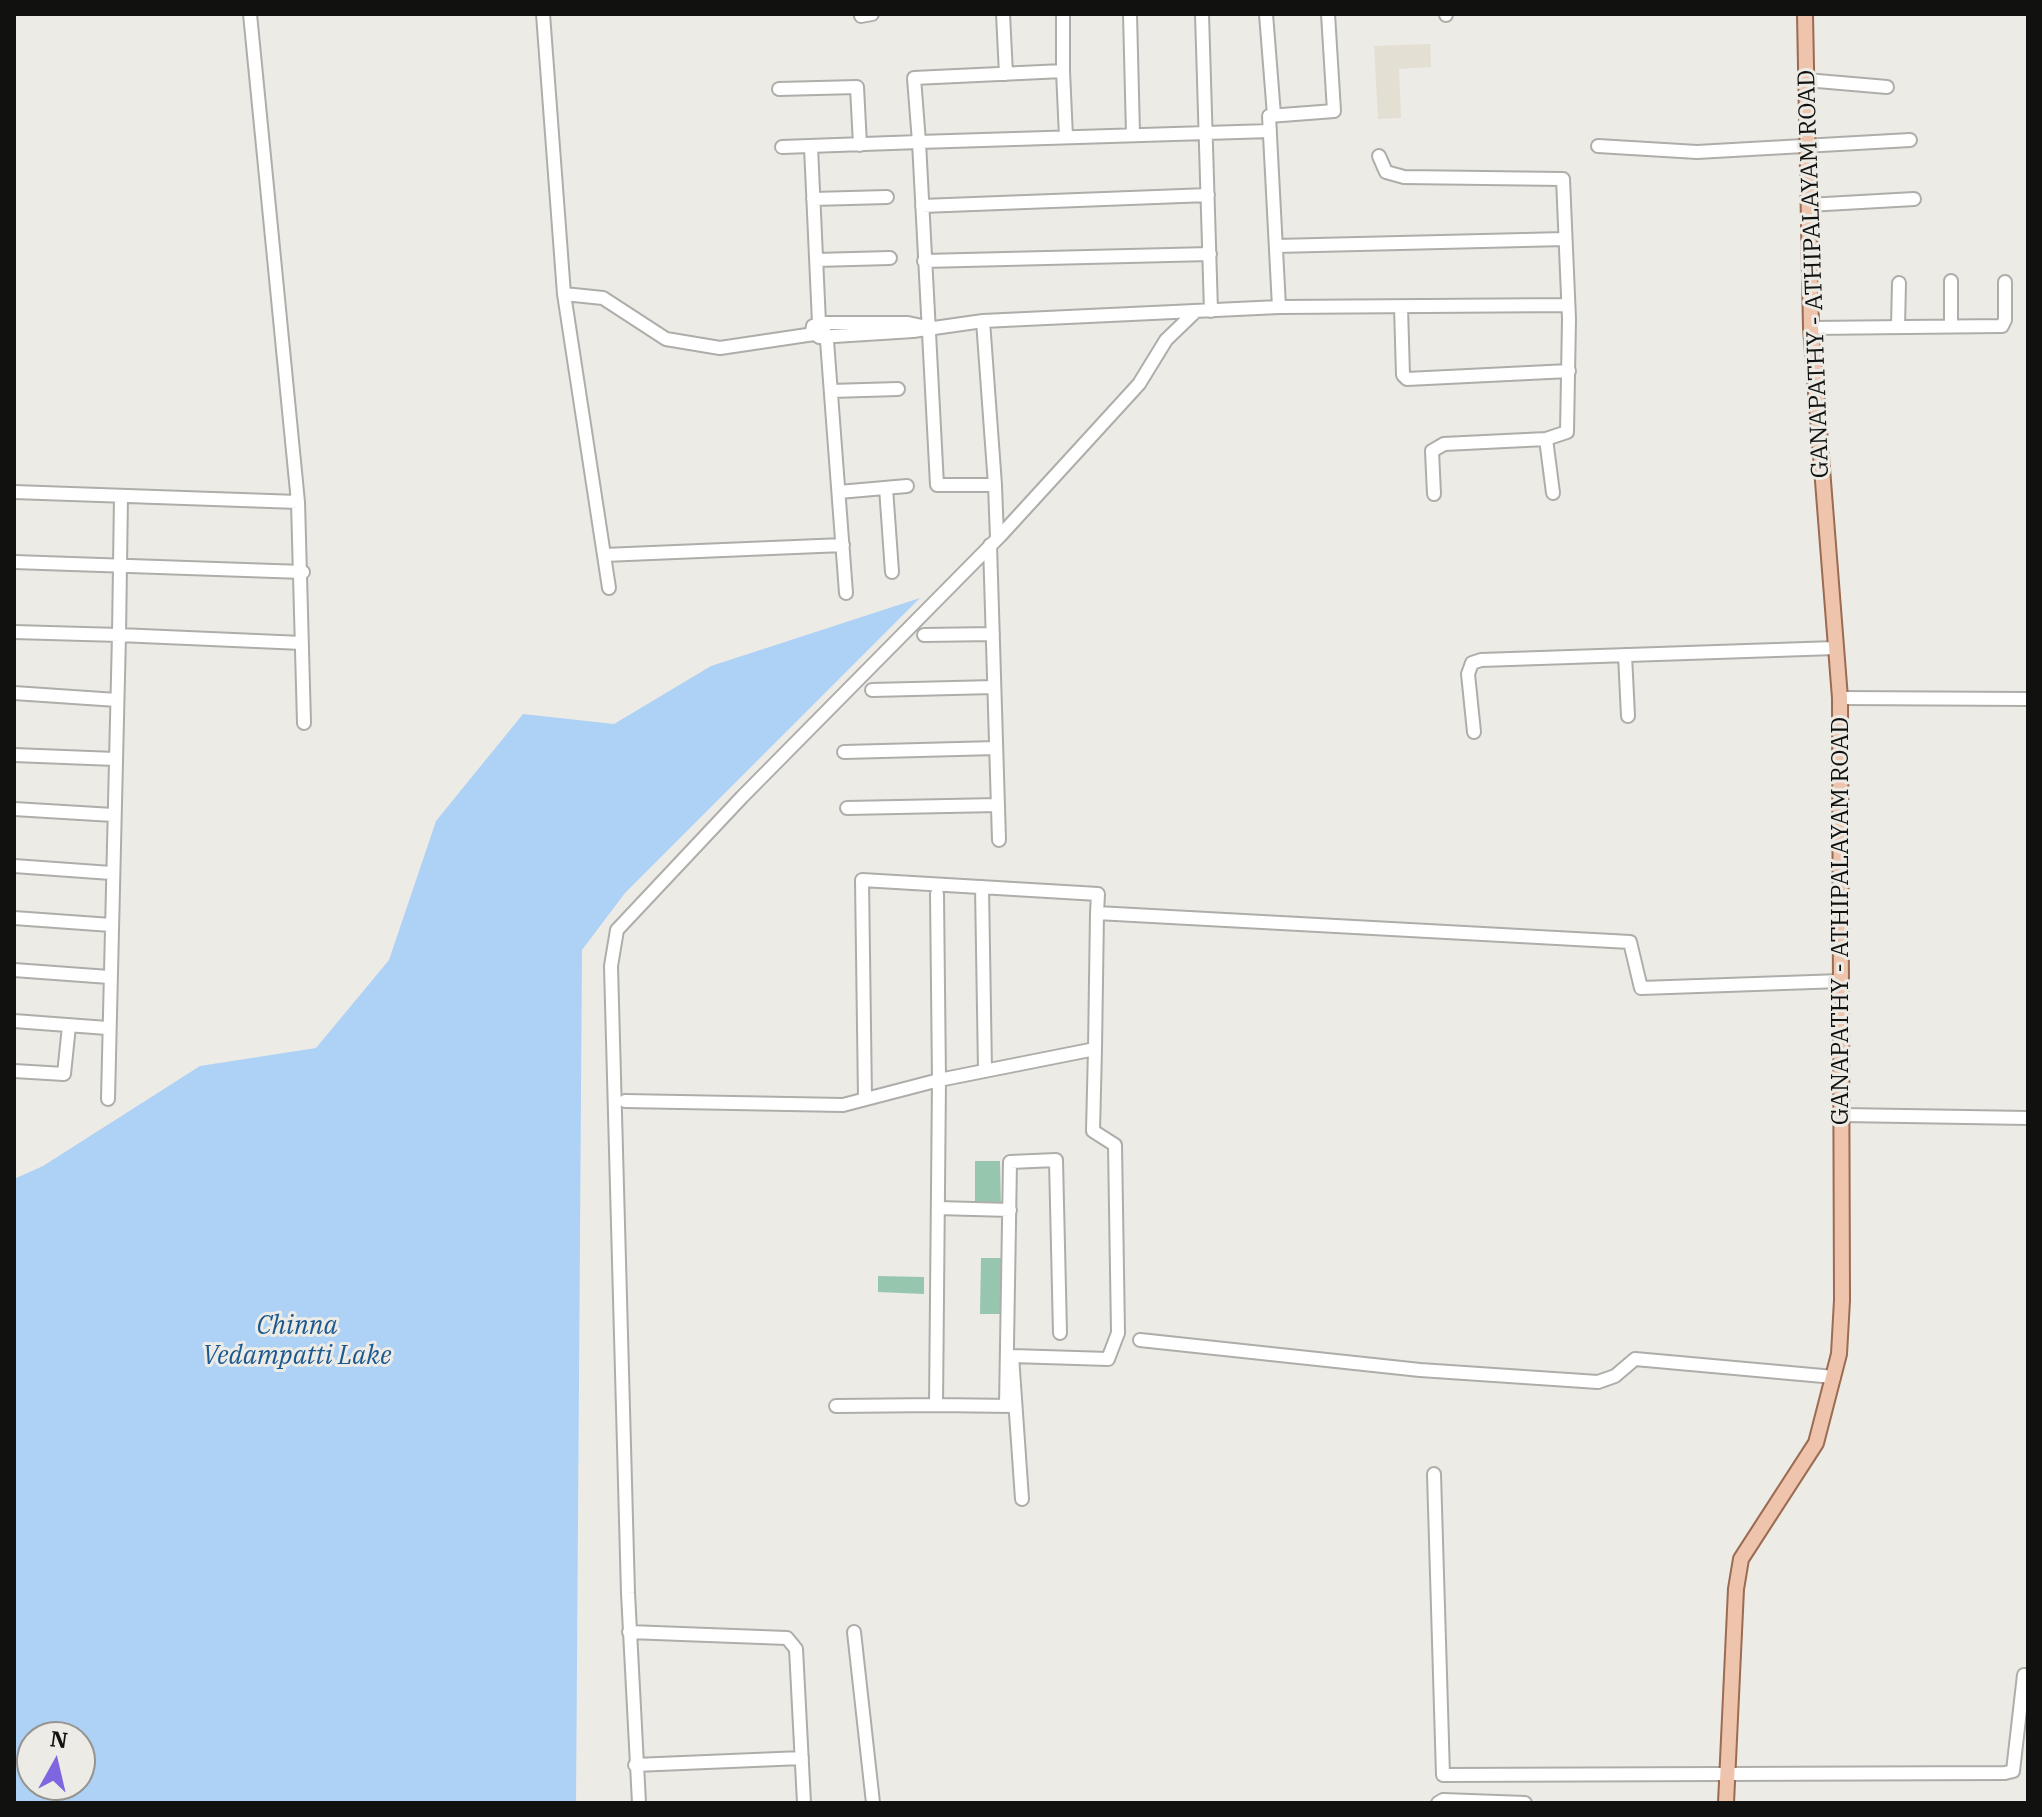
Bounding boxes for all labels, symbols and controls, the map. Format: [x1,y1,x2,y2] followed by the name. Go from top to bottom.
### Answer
[1792,69,1836,479] street label: GANAPATHY - ATHIPALAYAM ROAD
[1827,717,1855,1125] street label: GANAPATHY - ATHIPALAYAM ROAD
[202,1310,392,1372] water label: Chinna Vedampatti Lake
[16,1721,96,1801] north arrow
[48,1723,70,1754] text: N

